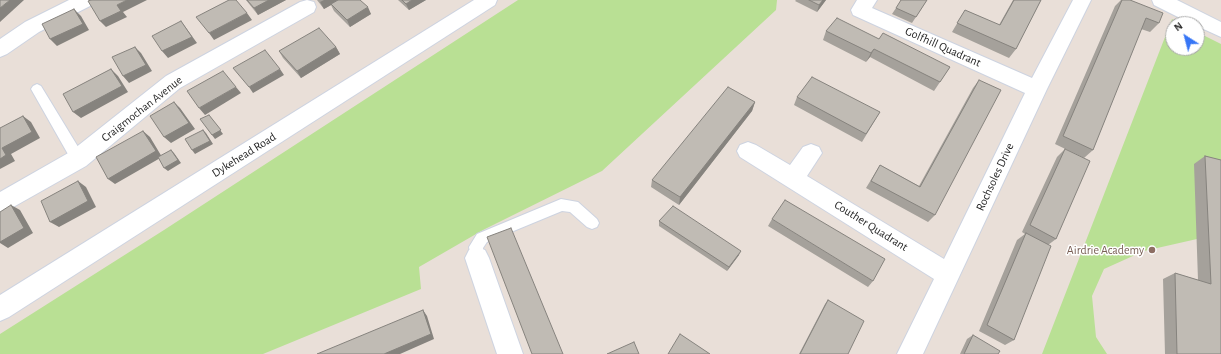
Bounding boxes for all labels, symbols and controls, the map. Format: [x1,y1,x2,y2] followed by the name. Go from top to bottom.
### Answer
[1165,16,1205,56] north arrow
[1172,20,1185,33] text: N
[903,24,983,70] street label: Golfhill Quadrant
[99,73,185,145] street label: Craigmochan Avenue
[209,130,279,180] street label: Dykehead Road
[973,141,1017,213] street label: Rochsoles Drive
[831,198,911,254] street label: Couther Quadrant
[1067,243,1144,257] place label: Airdrie Academy
[1147,245,1157,255] marker: Airdrie Academy

